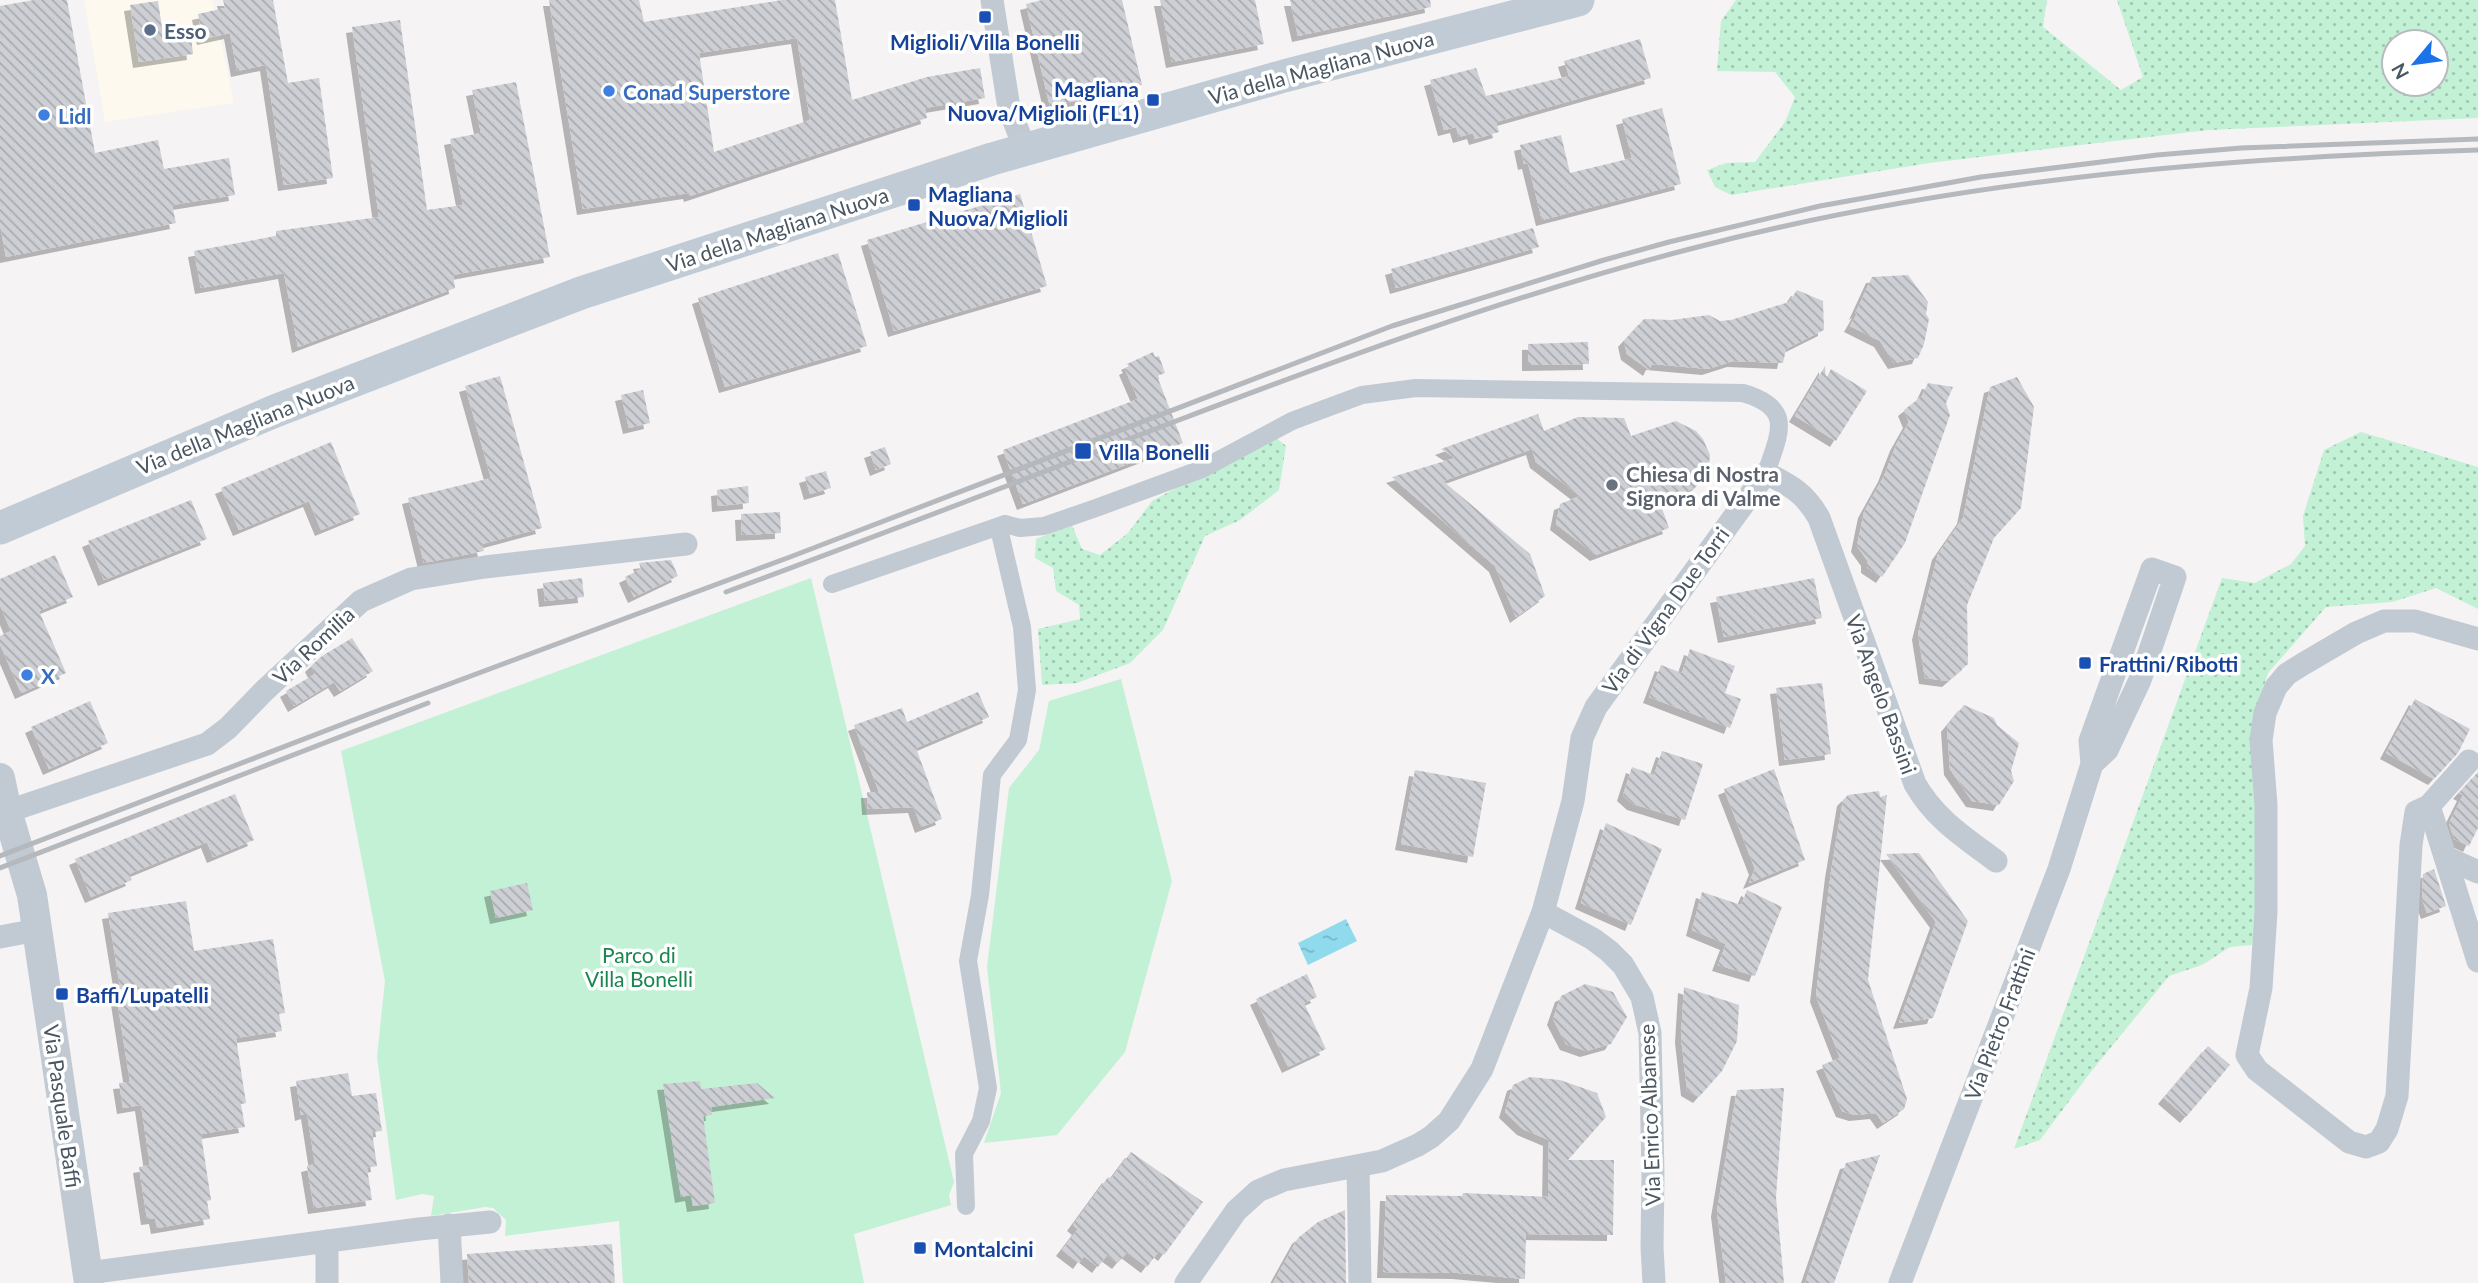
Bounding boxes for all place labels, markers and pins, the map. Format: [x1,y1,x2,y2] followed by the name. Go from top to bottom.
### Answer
[977,9,993,25] marker: Miglioli/Villa Bonelli
[164,18,206,43] place label: Esso
[142,22,158,38] marker: Esso
[890,29,1080,54] place label: Miglioli/Villa Bonelli
[947,76,1139,125] place label: Magliana Nuova/Miglioli (FL1)
[623,79,790,104] place label: Conad Superstore
[601,83,617,99] marker: Conad Superstore
[1145,92,1161,108] marker: Magliana Nuova/Miglioli (FL1)
[58,103,91,128] place label: Lidl
[36,107,52,123] marker: Lidl
[928,181,1068,230] place label: Magliana Nuova/Miglioli
[906,197,922,213] marker: Magliana Nuova/Miglioli
[1098,439,1210,464] place label: Villa Bonelli
[1073,441,1093,461] marker: Villa Bonelli
[1626,461,1781,510] place label: Chiesa di Nostra Signora di Valme
[1604,477,1620,493] marker: Chiesa di Nostra Signora di Valme
[2099,651,2238,676] place label: Frattini/Ribotti
[2077,655,2093,671] marker: Frattini/Ribotti
[41,663,56,688] place label: X
[19,667,35,683] marker: X
[76,982,209,1007] place label: Baffi/Lupatelli
[54,986,70,1002] marker: Baffi/Lupatelli
[934,1236,1034,1261] place label: Montalcini
[912,1240,928,1256] marker: Montalcini

